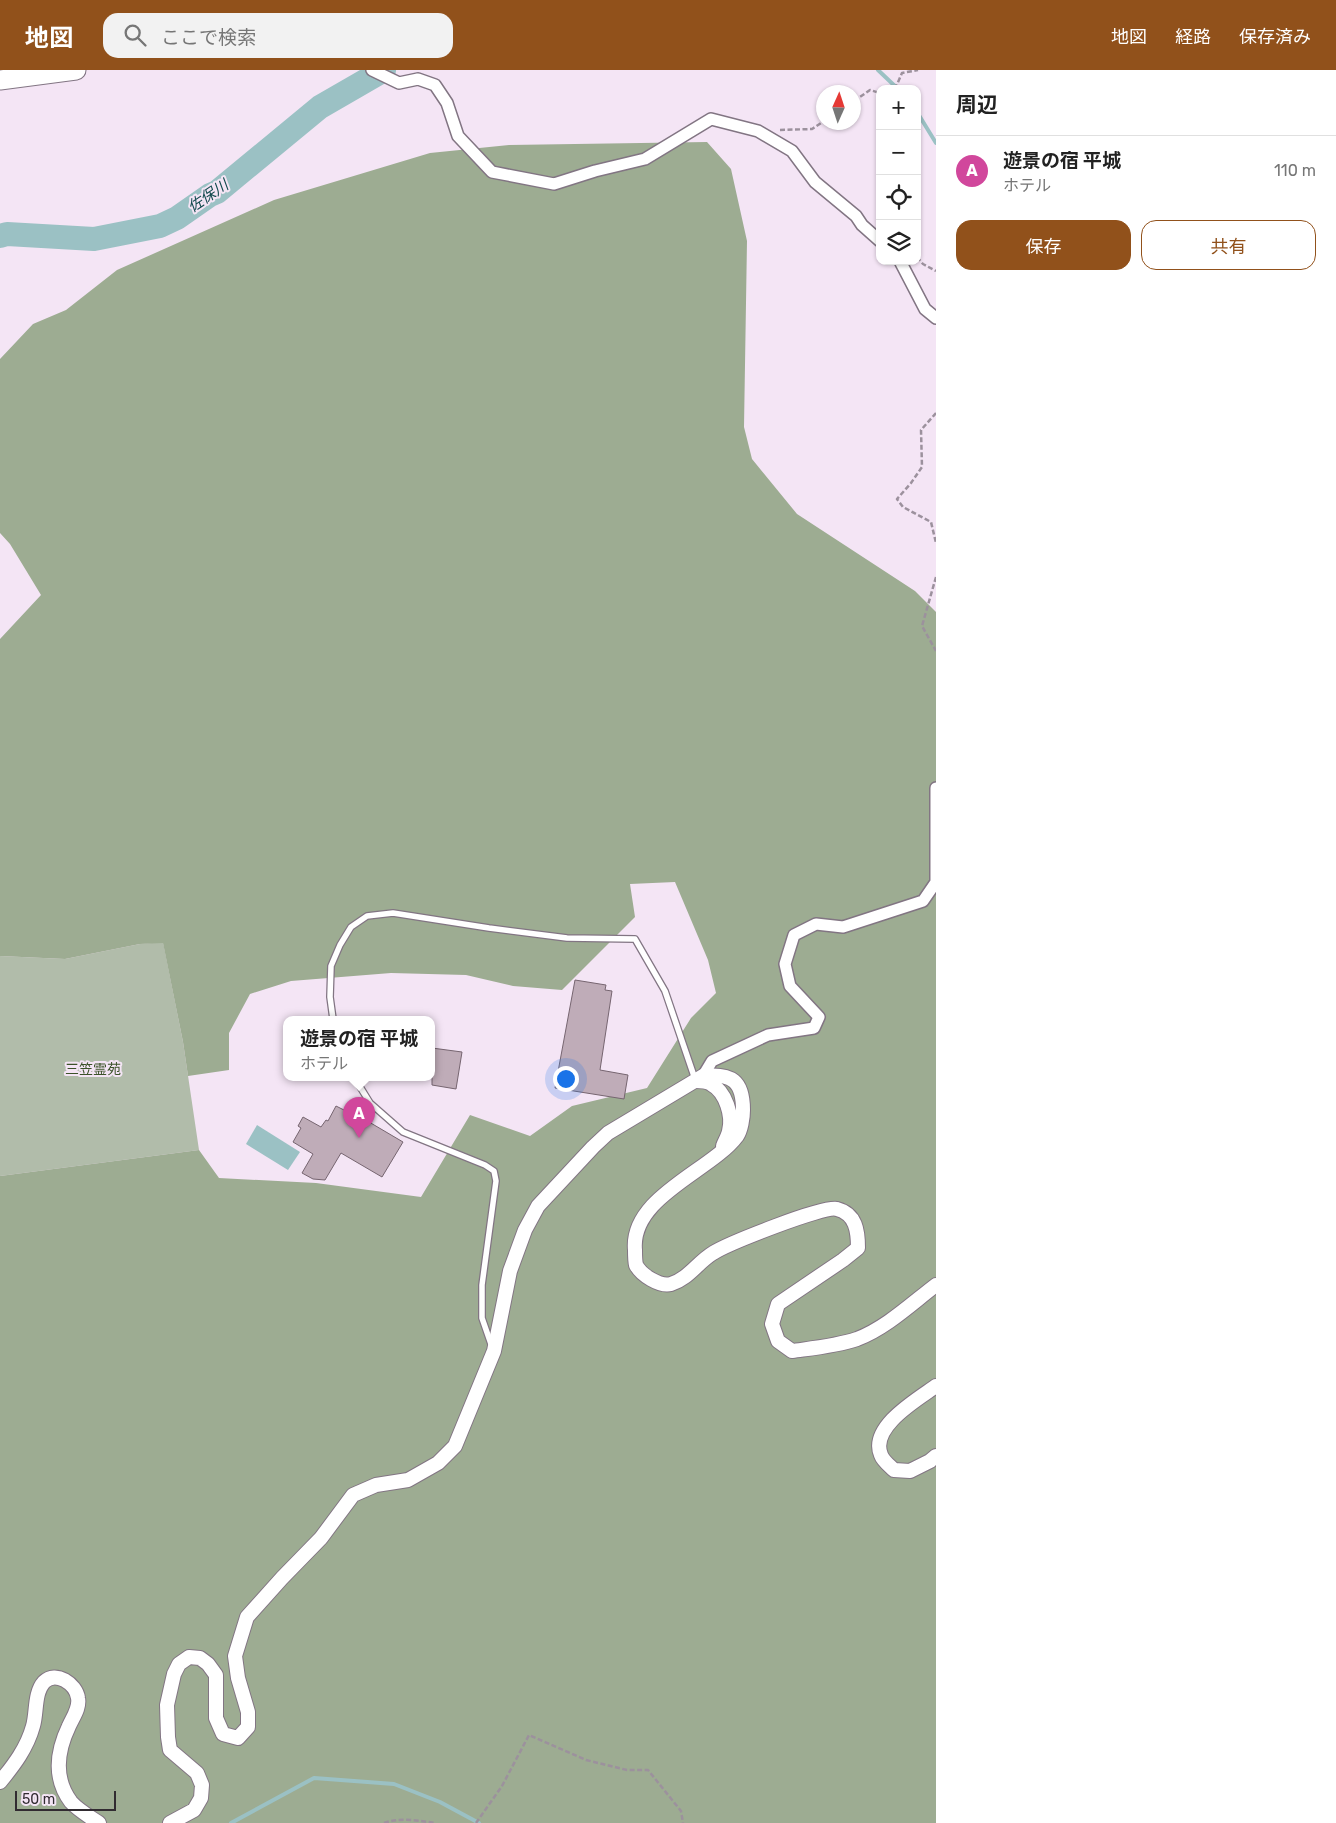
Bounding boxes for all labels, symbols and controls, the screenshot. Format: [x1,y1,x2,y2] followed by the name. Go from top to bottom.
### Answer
[103,13,453,58] search box
[121,21,149,49] icon: search
[25,24,73,52] text: 地図
[161,26,256,49] text: ここで検索
[1111,26,1147,48] text: 地図
[1175,26,1211,48] text: 経路
[1239,26,1311,48] text: 保存済み
[816,85,861,130] north arrow
[876,85,921,265] map controls
[876,85,921,130] button: +
[956,92,998,117] text: 周辺
[876,130,921,175] button: −
[1003,149,1121,172] text: 遊景の宿 平城
[966,161,978,180] text: A
[1274,161,1316,180] text: 110 m
[184,175,233,216] water label: 佐保川
[876,175,921,220] button: locate
[1003,176,1051,195] text: ホテル
[876,220,921,265] button: layers
[956,220,1131,270] button: 保存
[1141,220,1316,270] button: 共有
[283,1016,435,1081] popup
[300,1027,418,1050] text: 遊景の宿 平城
[300,1054,348,1073] text: ホテル
[65,1061,121,1078] park label: 三笠霊苑
[553,1066,579,1092] your location
[343,1097,375,1138] pin: A
[15,1788,116,1811] scale bar
[22,1791,55,1808] text: 50 m

